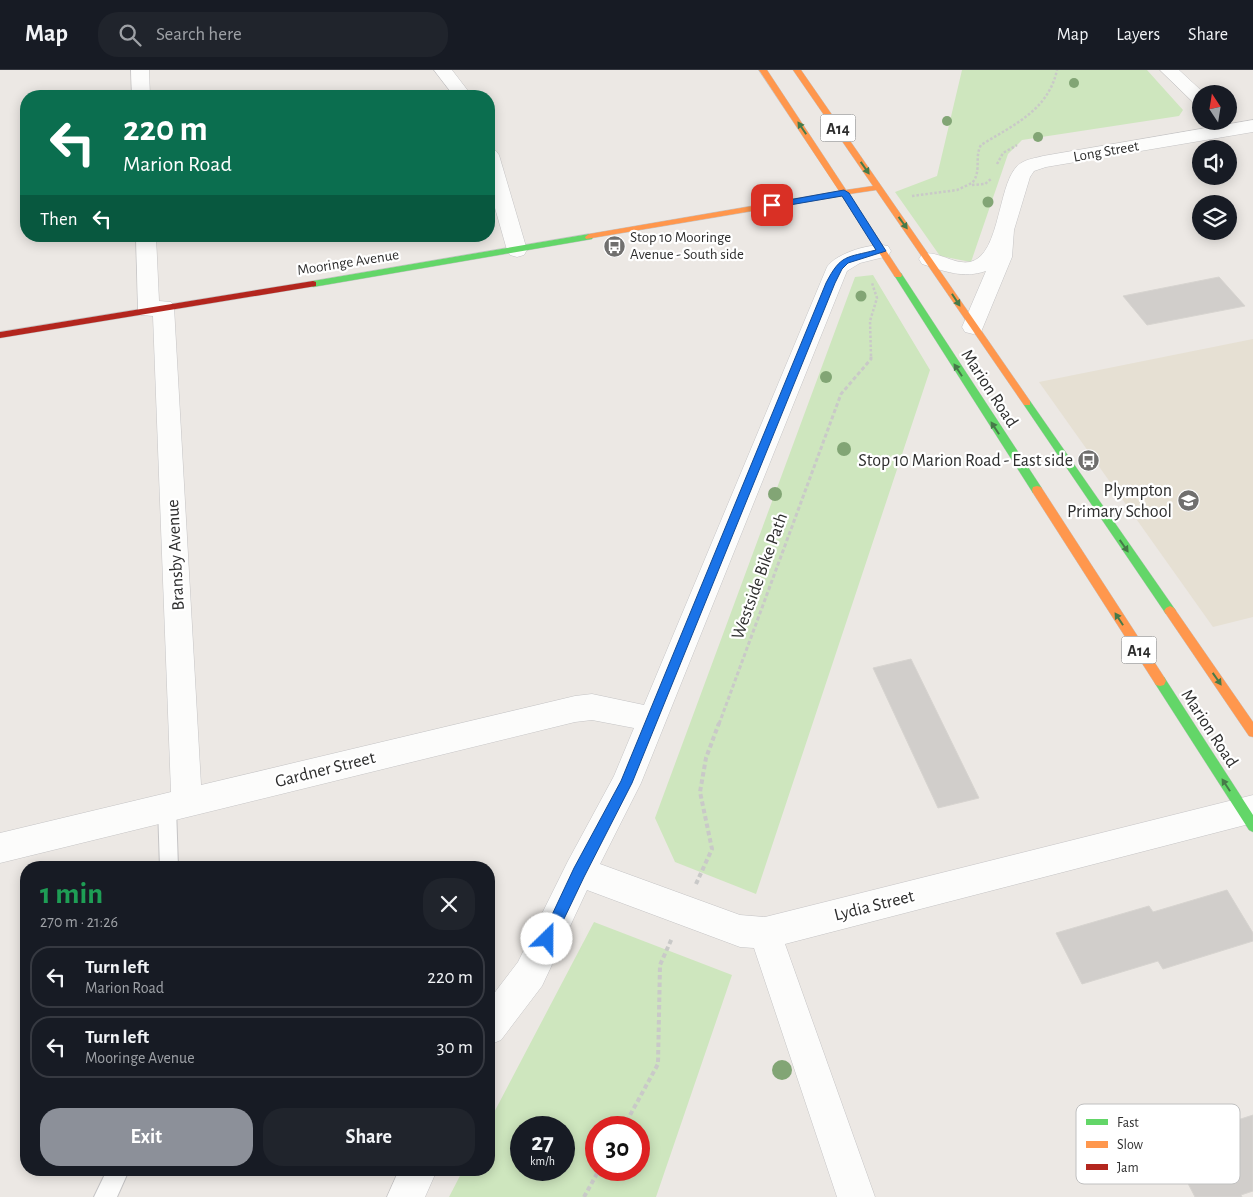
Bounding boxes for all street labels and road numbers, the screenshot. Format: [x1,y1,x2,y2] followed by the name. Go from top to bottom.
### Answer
[820,114,856,142] road number: A14
[1072,138,1140,165] street label: Long Street
[296,247,400,278] street label: Mooringe Avenue
[957,346,1021,431] street label: Marion Road
[164,499,188,611] street label: Bransby Avenue
[729,511,791,642] street label: Westside Bike Path
[1122,636,1156,664] road number: A14
[1177,686,1241,771] street label: Marion Road
[273,749,377,791] street label: Gardner Street
[832,887,916,925] street label: Lydia Street

